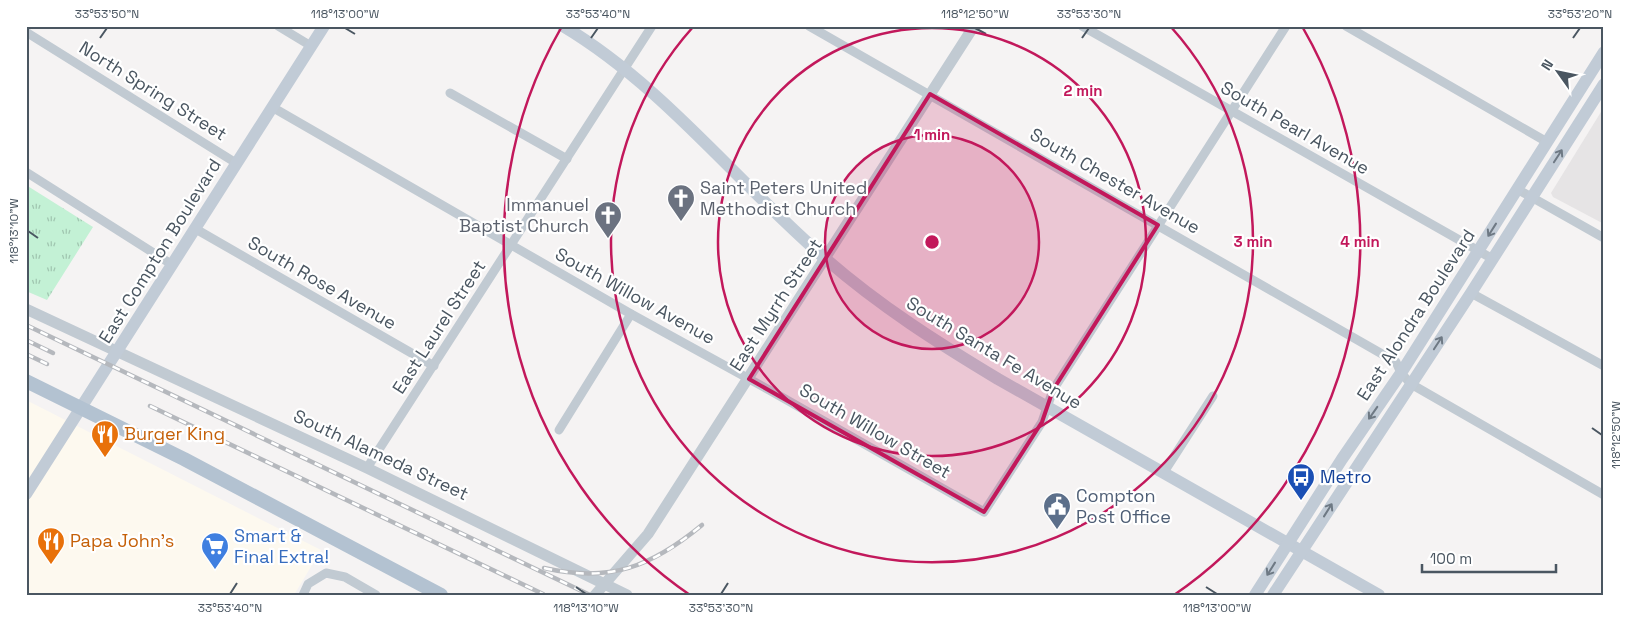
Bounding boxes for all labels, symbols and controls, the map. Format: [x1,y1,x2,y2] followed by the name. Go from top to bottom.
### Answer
[75,6,139,22] text: 33°53'50"N
[311,6,380,22] text: 118°13'00"W
[566,6,630,22] text: 33°53'40"N
[941,6,1009,22] text: 118°12'50"W
[1057,6,1121,22] text: 33°53'30"N
[1548,6,1612,22] text: 33°53'20"N
[75,36,231,145] street label: North Spring Street
[1532,48,1582,98] north arrow
[1537,56,1557,74] text: N
[1217,76,1374,179] street label: South Pearl Avenue
[1064,81,1102,100] text: 2 min
[1026,122,1205,239] street label: South Chester Avenue
[914,125,950,144] text: 1 min
[1553,149,1563,163] one-way arrow
[93,154,226,347] street label: East Compton Boulevard
[700,176,867,220] place label: Saint Peters United Methodist Church
[666,183,696,222] church icon: Saint Peters United Methodist Church
[459,193,589,237] place label: Immanuel Baptist Church
[6,198,22,264] text: 118°13'10"W
[593,200,623,239] church icon: Immanuel Baptist Church
[1486,223,1496,237] one-way arrow
[1352,225,1480,405] street label: East Alondra Boulevard
[244,231,401,334] street label: South Rose Avenue
[1234,232,1272,251] text: 3 min
[1340,232,1380,251] text: 4 min
[923,233,941,251] centre of rings
[724,234,827,375] street label: East Myrrh Street
[551,242,719,349] street label: South Willow Avenue
[387,256,490,398] street label: East Laurel Street
[902,291,1086,414] street label: South Santa Fe Avenue
[1433,336,1443,350] one-way arrow
[795,378,955,483] street label: South Willow Street
[1608,401,1624,469] text: 118°12'50"W
[290,404,472,505] street label: South Alameda Street
[1368,406,1378,420] one-way arrow
[90,419,120,458] restaurant icon: Burger King
[124,422,225,445] place label: Burger King
[1286,462,1316,501] bus stop icon: Metro
[1320,465,1372,488] place label: Metro
[1076,484,1171,528] place label: Compton Post Office
[1042,491,1072,530] public building icon: Compton Post Office
[1324,503,1334,517] one-way arrow
[234,524,329,568] place label: Smart & Final Extra!
[36,526,66,565] restaurant icon: Papa John's
[70,529,174,552] place label: Papa John's
[200,531,230,570] supermarket icon: Smart & Final Extra!
[1422,541,1556,573] scale bar
[1430,549,1472,568] text: 100 m
[1266,561,1276,575] one-way arrow
[198,600,262,616] text: 33°53'40"N
[553,600,619,616] text: 118°13'10"W
[689,600,753,616] text: 33°53'30"N
[1183,600,1252,616] text: 118°13'00"W

